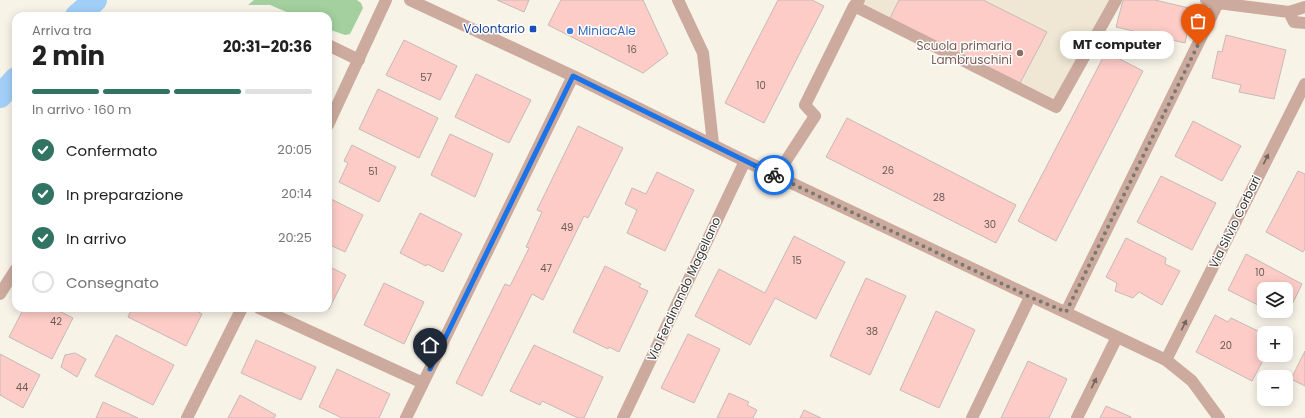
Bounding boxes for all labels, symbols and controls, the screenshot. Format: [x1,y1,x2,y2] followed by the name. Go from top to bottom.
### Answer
[1181,4,1215,45] pin
[1187,10,1209,32] icon: bag
[463,20,525,37] place label: Volontario
[32,21,92,40] text: Arriva tra
[578,22,636,39] place label: MiniacAle
[528,24,538,34] marker: Volontario
[565,26,575,36] marker: MiniacAle
[1060,31,1174,59] callout: MT computer
[1073,35,1161,54] text: MT computer
[223,36,312,57] text: 20:31–20:36
[916,37,1012,68] place label: Scuola primaria Lambruschini
[32,38,105,74] text: 2 min
[627,42,637,57] house number: 16
[1015,48,1025,58] marker: Scuola primaria Lambruschini
[420,70,432,85] house number: 57
[756,78,766,93] house number: 10
[32,100,131,119] text: In arrivo · 160 m
[32,139,54,161] icon: check
[66,140,157,161] text: Confermato
[277,140,312,159] text: 20:05
[1263,153,1270,165] one-way arrow
[754,155,794,195] courier
[882,163,894,178] house number: 26
[368,164,378,179] house number: 51
[763,164,785,186] icon: bike
[1205,173,1264,271] street label: Via Silvio Corbari
[32,183,54,205] icon: check
[66,184,183,205] text: In preparazione
[281,184,312,203] text: 20:14
[933,190,945,205] house number: 28
[643,214,725,364] street label: Via Ferdinando Magellano
[984,217,996,232] house number: 30
[561,220,573,235] house number: 49
[32,227,54,249] icon: check
[66,228,126,249] text: In arrivo
[278,228,312,247] text: 20:25
[792,253,802,268] house number: 15
[540,261,552,276] house number: 47
[1255,265,1265,280] house number: 10
[66,272,159,293] text: Consegnato
[1257,282,1293,406] map controls
[1257,282,1293,318] button: layers
[50,314,62,329] house number: 42
[1180,320,1187,331] one-way arrow
[866,324,878,339] house number: 38
[1257,326,1293,362] button: +
[413,328,447,369] pin
[419,334,441,356] icon: home
[1220,338,1232,353] house number: 20
[1257,370,1293,406] button: −
[1091,377,1097,389] one-way arrow
[16,380,28,395] house number: 44

